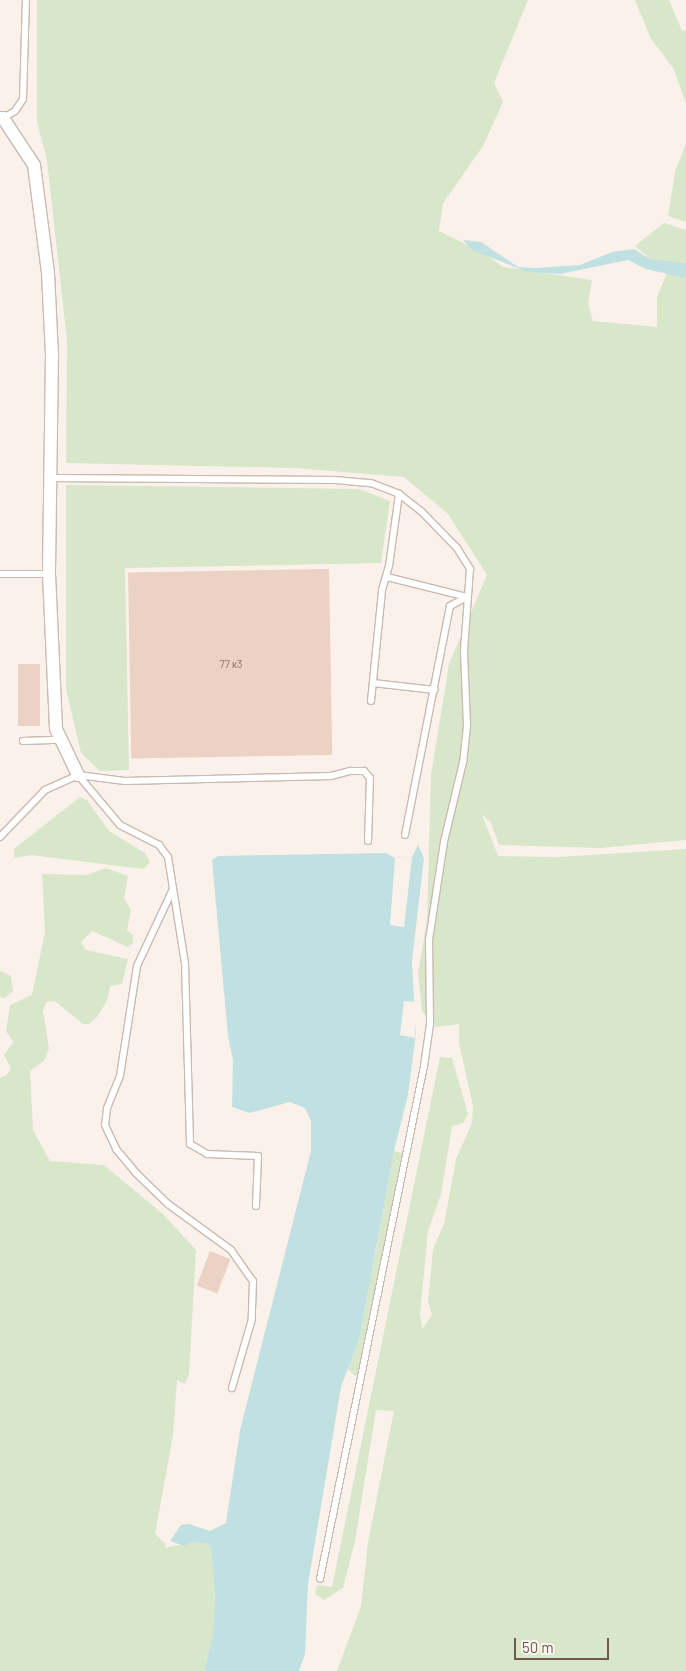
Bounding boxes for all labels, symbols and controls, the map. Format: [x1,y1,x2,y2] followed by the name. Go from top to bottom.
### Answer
[219,657,243,671] house number: 77 к3
[516,1628,611,1660] scale bar
[522,1638,554,1656] text: 50 m

